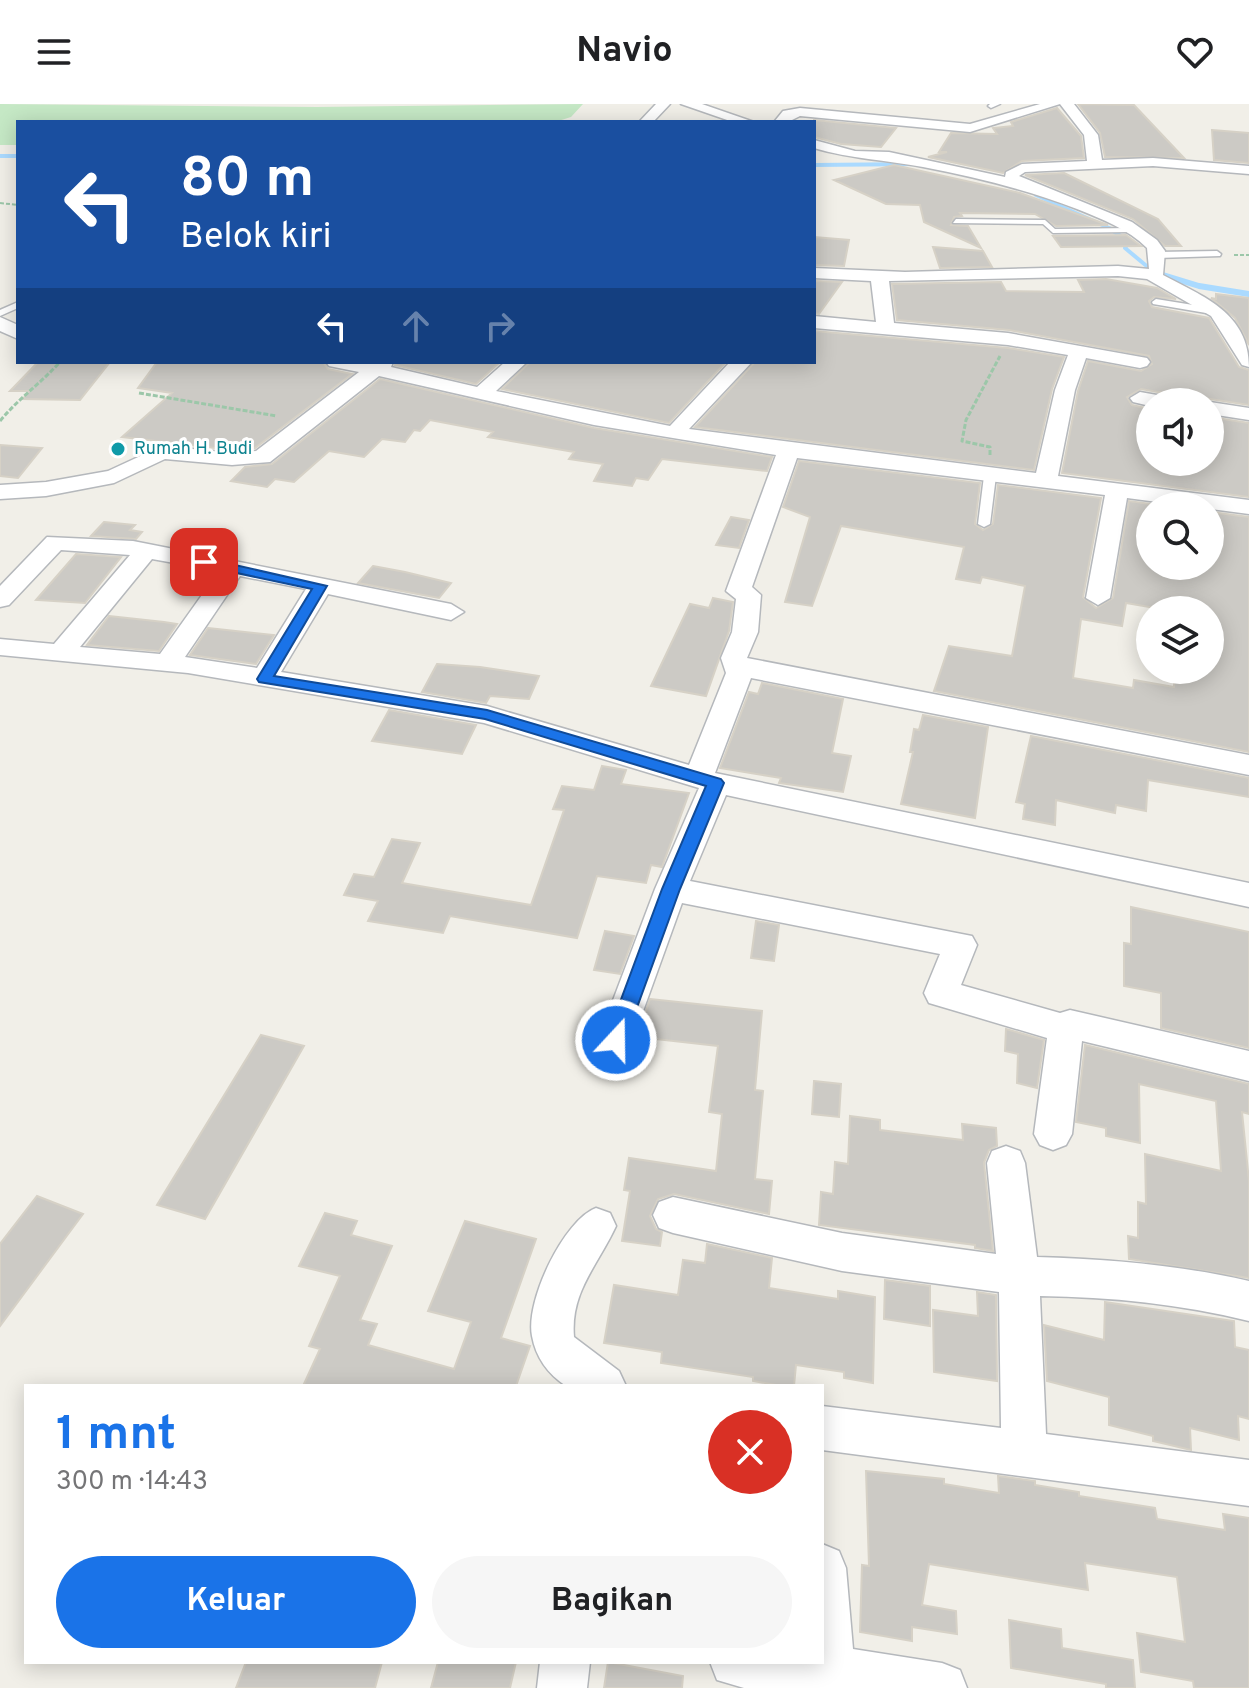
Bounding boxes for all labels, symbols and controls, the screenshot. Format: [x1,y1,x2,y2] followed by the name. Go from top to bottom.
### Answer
[576,29,673,75] text: Navio
[32,30,76,74] icon: menu
[1173,30,1217,74] icon: heart
[180,146,314,216] text: 80 m
[48,152,152,256] icon: left
[180,215,332,261] text: Belok kiri
[310,304,354,348] icon: left
[394,304,438,348] icon: ahead
[478,304,522,348] icon: right
[1136,388,1224,684] map controls
[1136,388,1224,476] button: sound
[134,438,252,461] place label: Rumah H. Budi
[109,440,127,458] marker: Rumah H. Budi
[1136,492,1224,580] button: search
[170,528,238,596] pin
[182,540,226,584] icon: arrive
[1136,596,1224,684] button: layers
[574,998,658,1082] position arrow
[56,1406,176,1466] text: 1 mnt
[708,1410,792,1494] button: close
[56,1466,208,1499] text: 300 m · 14:43
[56,1556,416,1648] button: Keluar
[432,1556,792,1648] button: Bagikan

